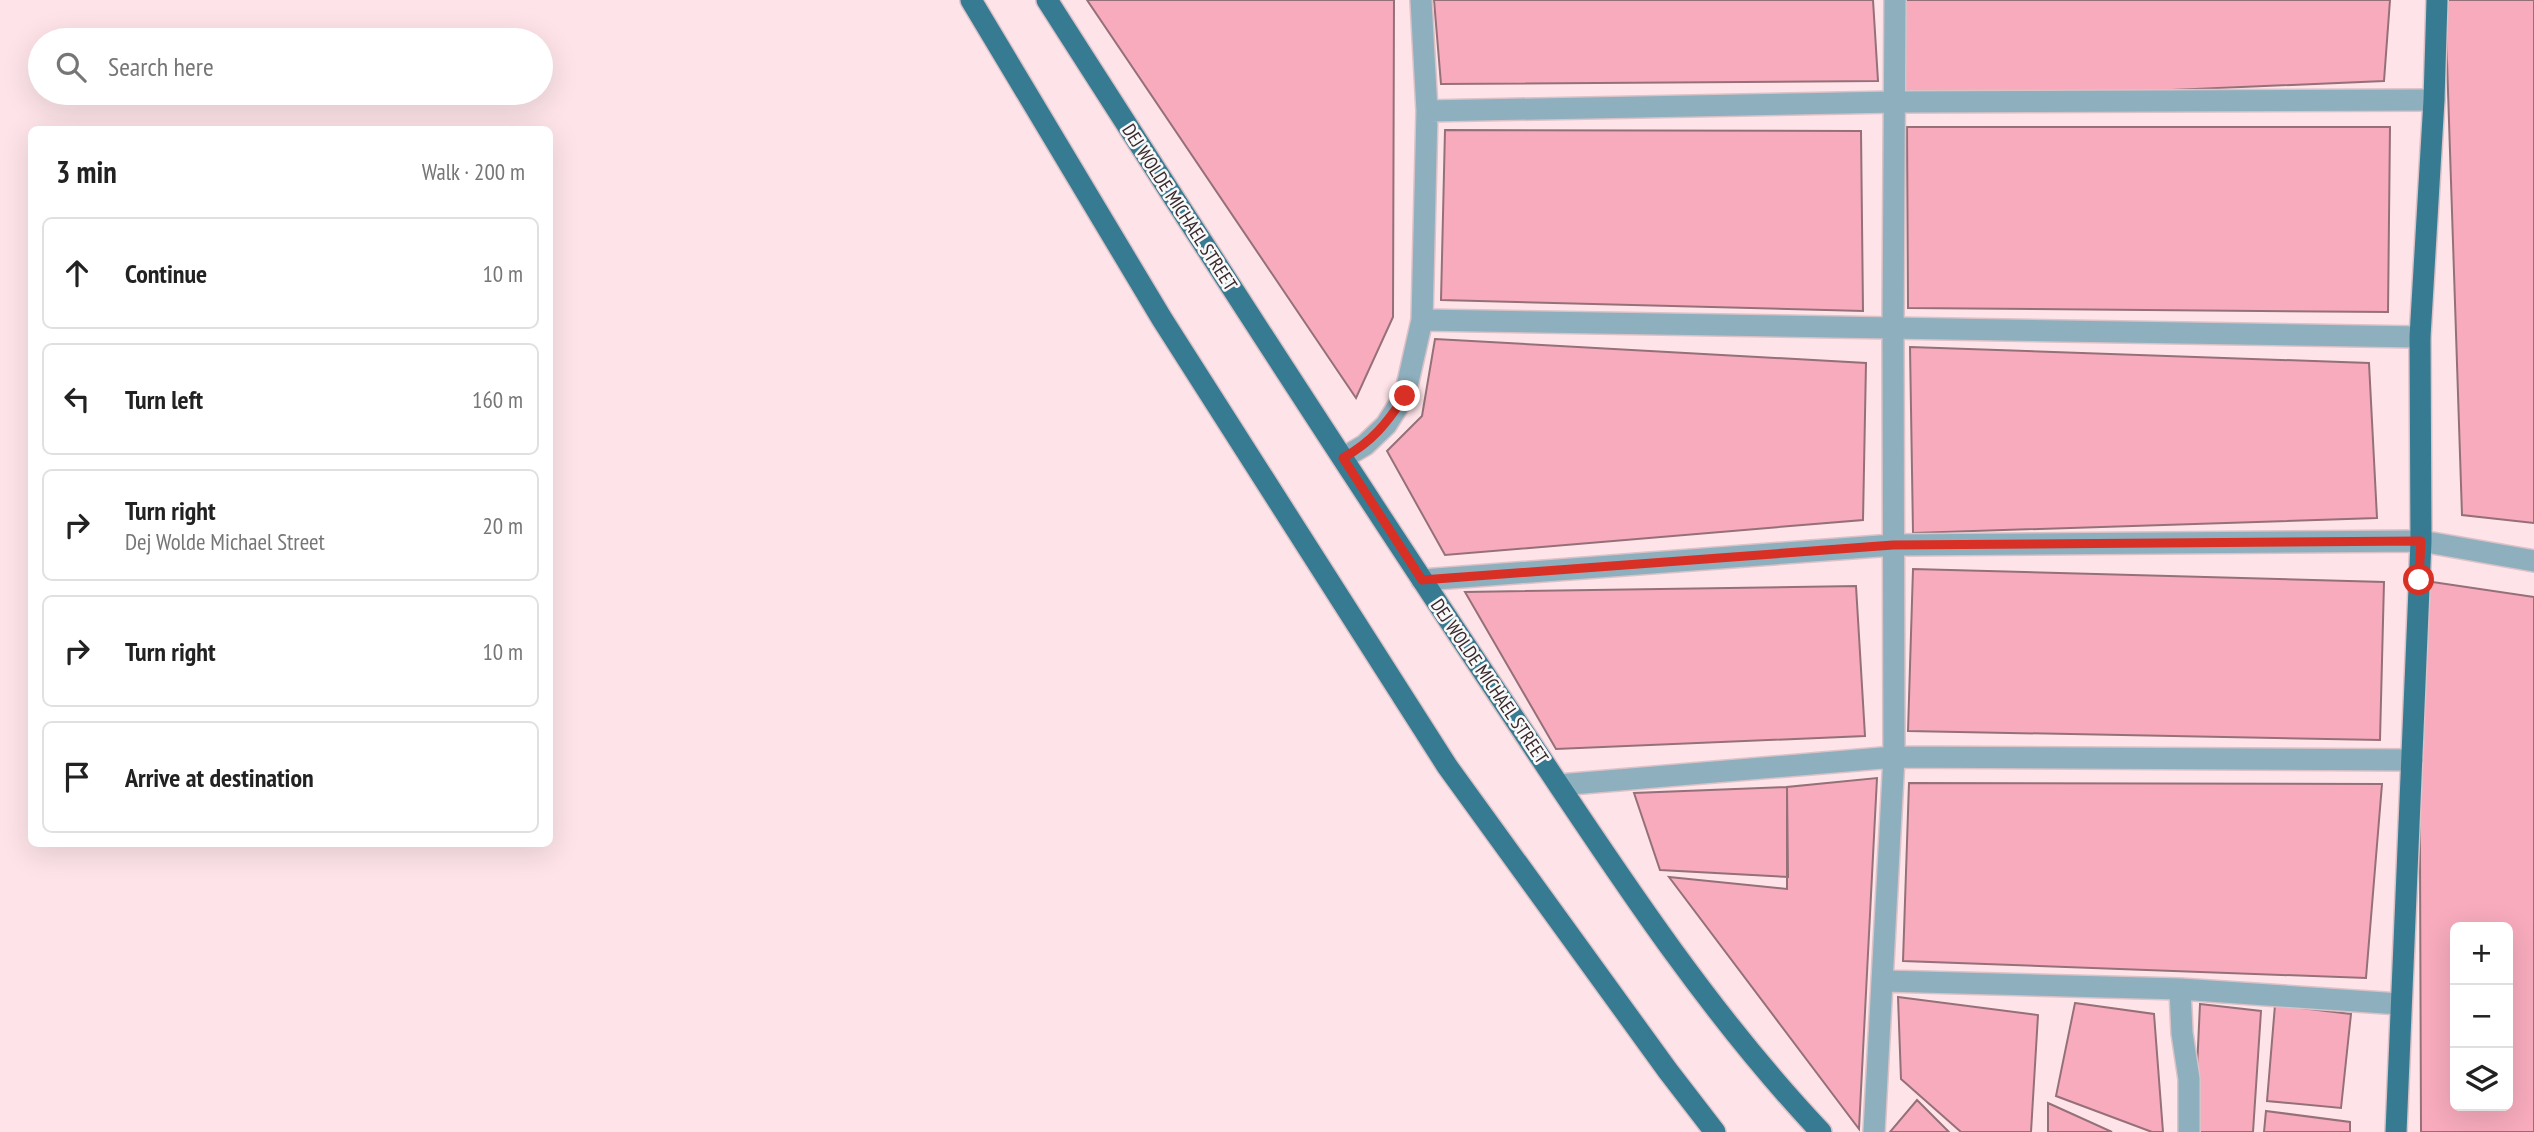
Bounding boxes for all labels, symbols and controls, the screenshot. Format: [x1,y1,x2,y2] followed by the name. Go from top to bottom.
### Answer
[28,28,553,105] search box
[52,48,90,86] icon: search
[108,50,214,83] text: Search here
[1117,119,1243,295] street label: DEJ WOLDE MICHAEL STREET
[56,152,117,191] text: 3 min
[422,157,525,186] text: Walk · 200 m
[58,254,96,292] icon: ahead
[125,257,207,290] text: Continue
[482,259,523,288] text: 10 m
[58,380,96,418] icon: left
[1389,380,1420,411] route end
[125,383,203,416] text: Turn left
[472,385,523,414] text: 160 m
[125,494,216,527] text: Turn right
[58,506,96,544] icon: right
[482,511,523,540] text: 20 m
[125,527,325,556] text: Dej Wolde Michael Street
[2403,564,2434,595] route start
[1426,594,1554,768] street label: DEJ WOLDE MICHAEL STREET
[58,632,96,670] icon: right
[125,635,216,668] text: Turn right
[482,637,523,666] text: 10 m
[58,758,96,796] icon: arrive
[125,761,314,794] text: Arrive at destination
[2450,922,2513,1111] map controls
[2450,922,2513,985] button: +
[2450,985,2513,1048] button: −
[2450,1048,2513,1111] button: layers

